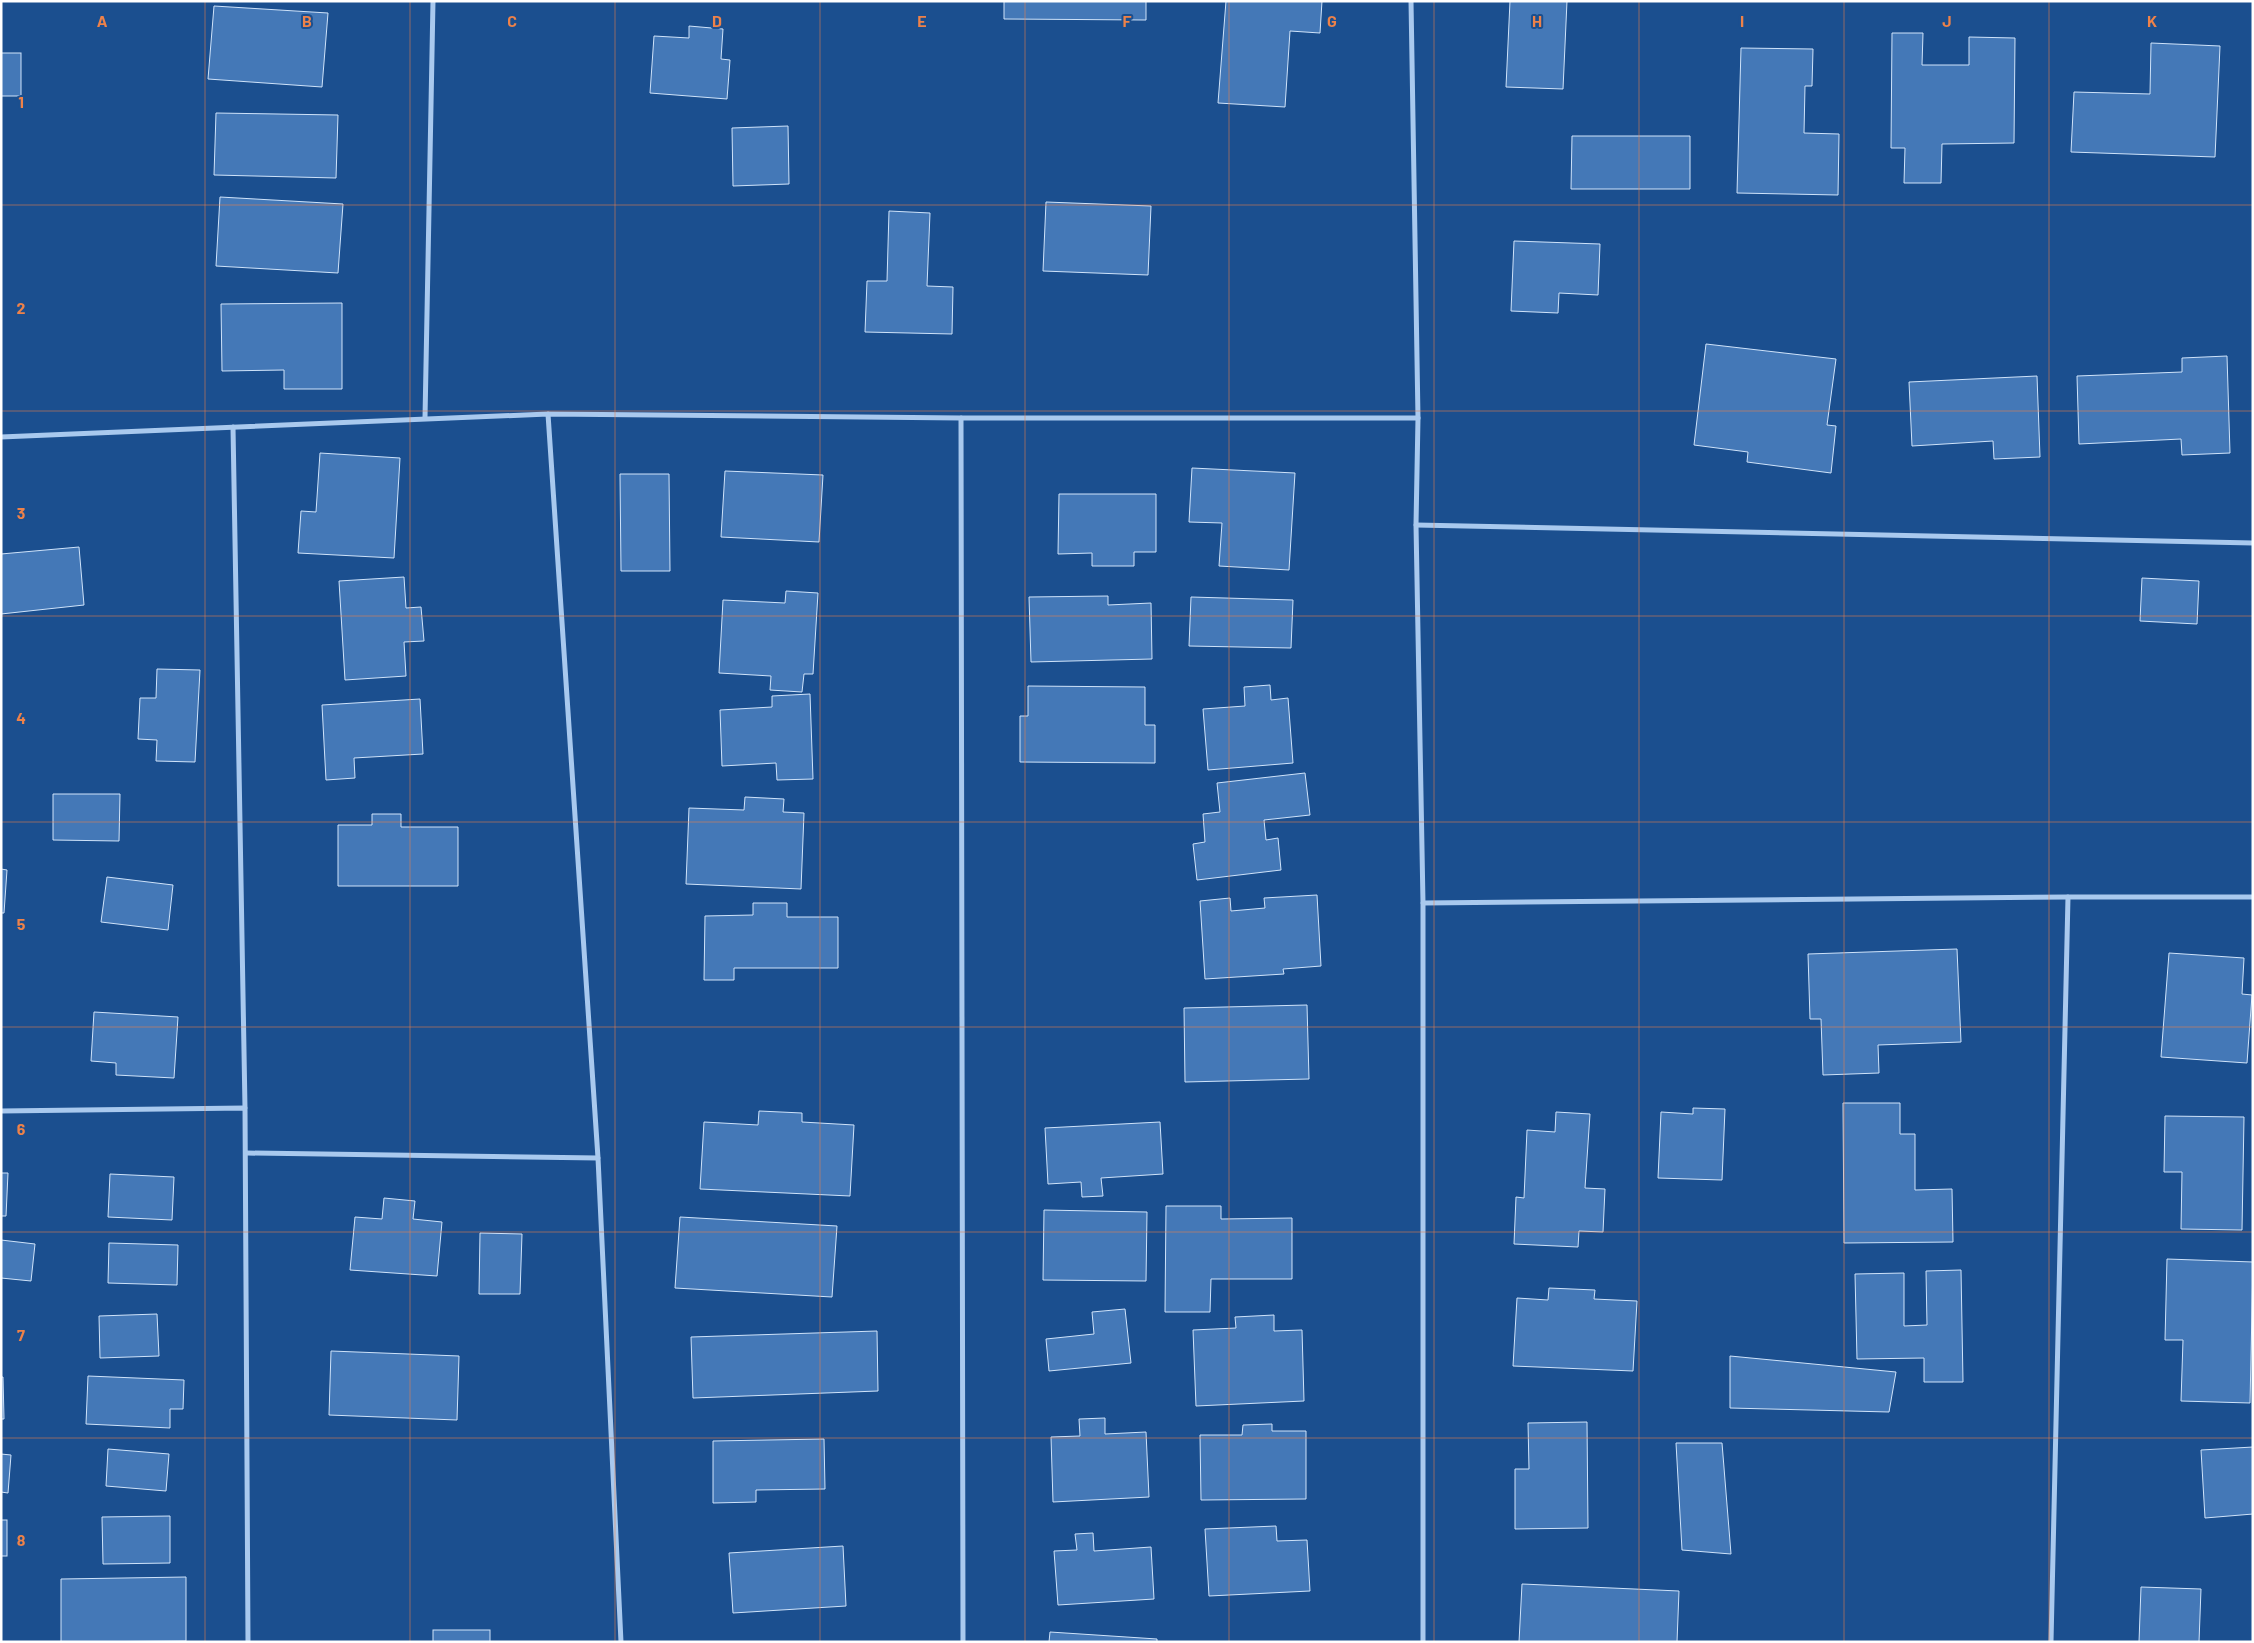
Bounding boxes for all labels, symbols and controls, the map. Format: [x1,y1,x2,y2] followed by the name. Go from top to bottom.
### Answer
[97,11,108,30] text: A
[302,11,312,30] text: B
[507,11,517,30] text: C
[712,11,722,30] text: D
[917,11,927,30] text: E
[1123,11,1132,30] text: F
[1327,11,1337,30] text: G
[1532,11,1542,30] text: H
[1740,11,1744,30] text: I
[1942,11,1952,30] text: J
[2147,11,2157,30] text: K
[18,92,24,111] text: 1
[17,298,26,317] text: 2
[17,503,25,522] text: 3
[16,708,26,727] text: 4
[17,914,26,933] text: 5
[17,1119,26,1138] text: 6
[17,1325,25,1344] text: 7
[17,1530,26,1549] text: 8

